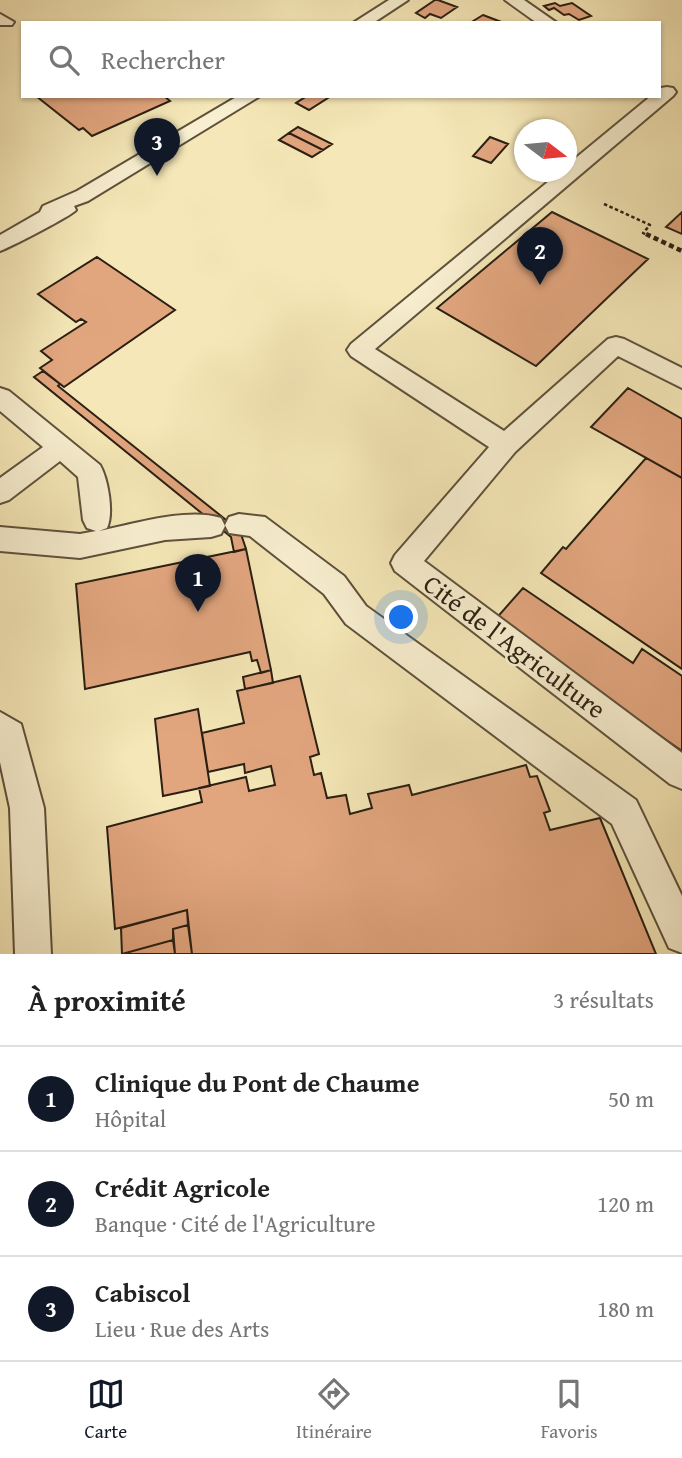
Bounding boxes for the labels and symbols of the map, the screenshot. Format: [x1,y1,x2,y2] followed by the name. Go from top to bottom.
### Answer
[134,118,180,176] pin: 3
[514,119,577,182] north arrow
[517,227,563,285] pin: 2
[175,554,221,612] pin: 1
[416,564,614,728] street label: Cité de l'Agriculture
[384,600,418,634] your location

